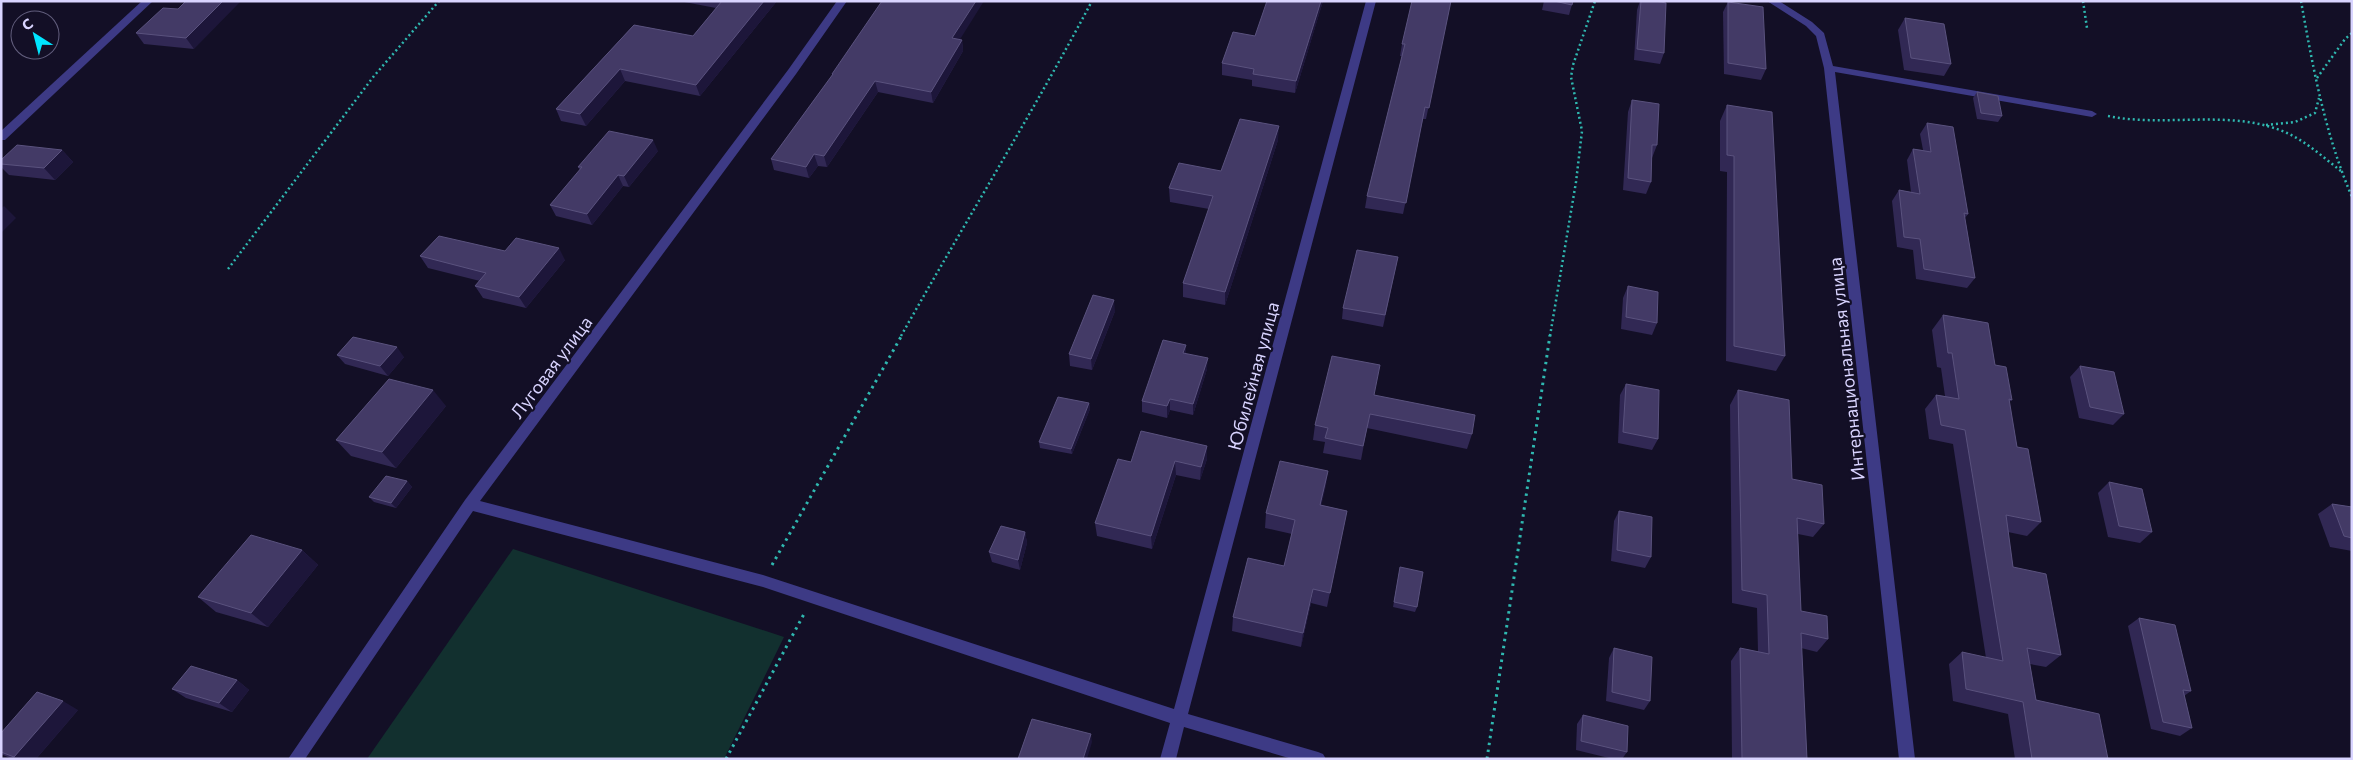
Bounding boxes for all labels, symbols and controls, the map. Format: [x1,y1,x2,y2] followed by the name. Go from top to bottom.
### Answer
[10,10,60,60] north arrow
[18,14,36,34] text: С
[1823,256,1869,482] street label: Интернациональная улица
[1223,299,1283,453] street label: Юбилейная улица
[505,312,597,422] street label: Луговая улица

